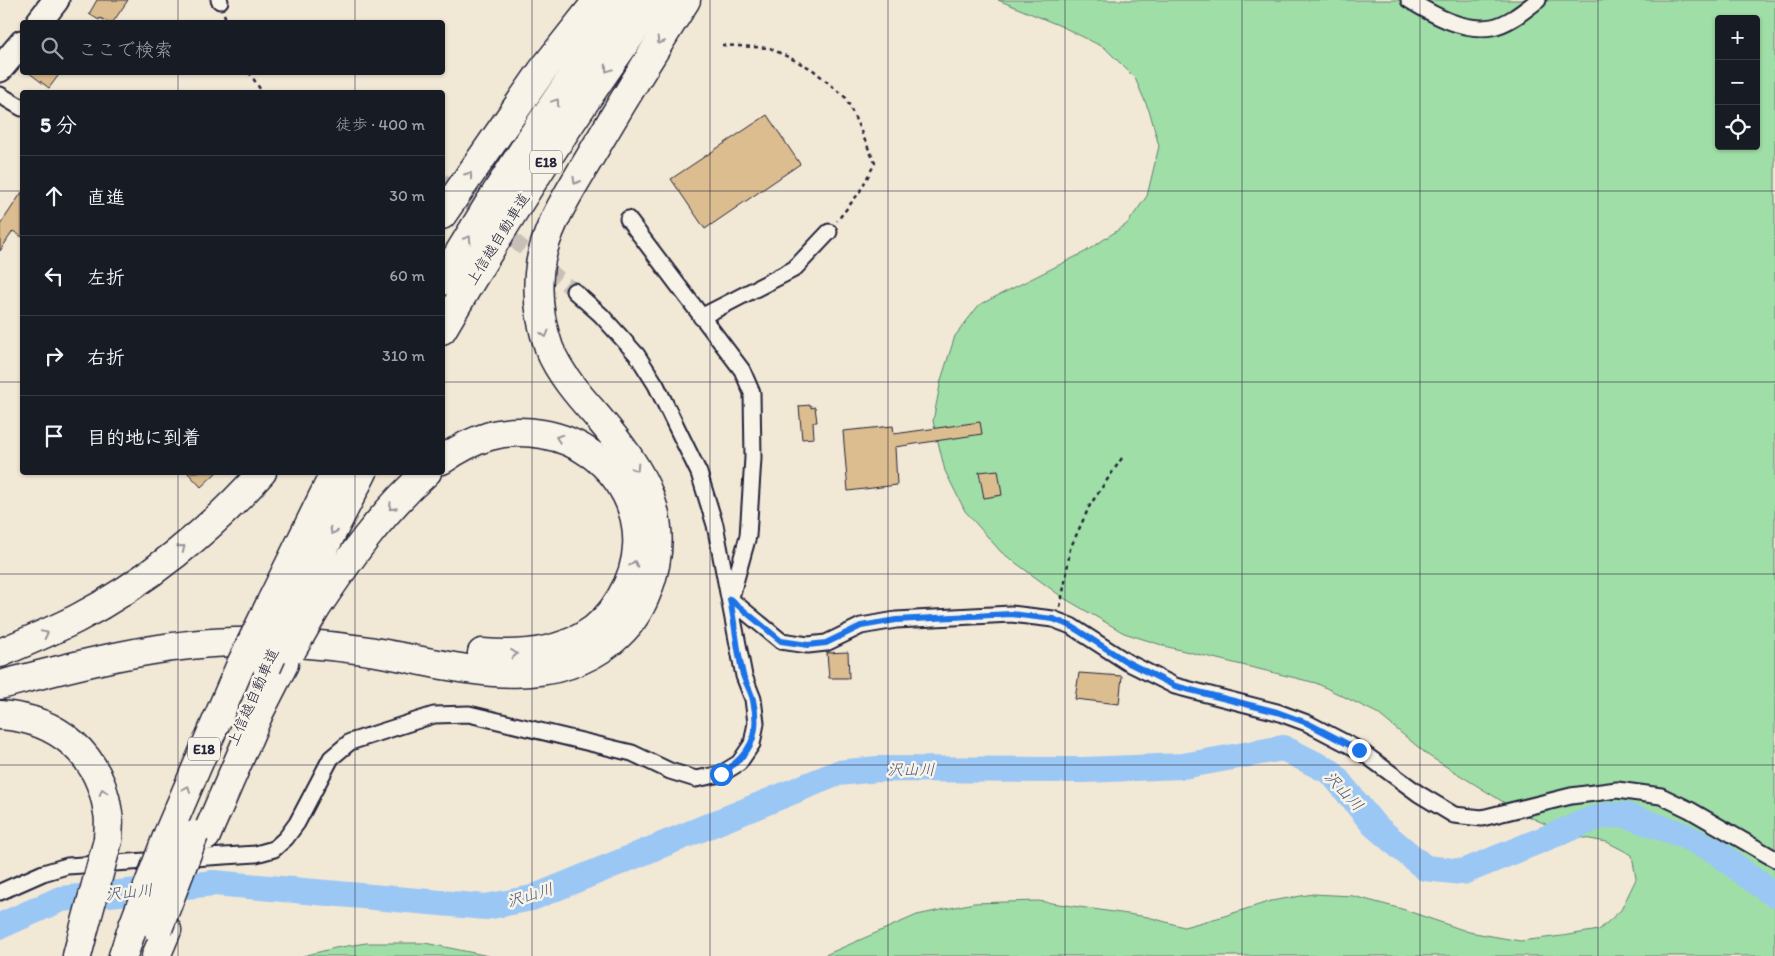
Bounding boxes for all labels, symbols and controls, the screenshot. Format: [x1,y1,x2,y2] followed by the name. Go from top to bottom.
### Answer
[1715,15,1760,150] map controls
[1715,15,1760,60] button: +
[20,20,445,75] search box
[38,34,66,62] icon: search
[656,36,666,45] one-way arrow
[78,38,173,61] text: ここで検索
[1715,60,1760,105] button: −
[605,63,614,72] one-way arrow
[550,99,559,108] one-way arrow
[1715,105,1760,150] button: locate
[40,112,77,137] text: 5 分
[336,115,425,134] text: 徒歩 · 400 m
[530,150,562,173] road number: E18
[463,171,472,180] one-way arrow
[573,175,583,184] one-way arrow
[40,182,68,210] icon: ahead
[87,186,125,209] text: 直進
[389,186,425,205] text: 30 m
[463,190,533,288] street label: 上信越自動車道
[461,235,471,244] one-way arrow
[40,262,68,290] icon: left
[87,266,125,289] text: 左折
[390,266,425,285] text: 60 m
[540,330,550,338] one-way arrow
[40,342,68,370] icon: right
[87,346,125,369] text: 右折
[382,346,425,365] text: 310 m
[40,422,68,450] icon: arrive
[87,426,201,449] text: 目的地に到着
[556,434,564,444] one-way arrow
[630,462,639,471] one-way arrow
[389,501,398,510] one-way arrow
[329,526,339,535] one-way arrow
[176,545,185,553] one-way arrow
[628,560,639,569] one-way arrow
[40,630,49,640] one-way arrow
[223,645,283,749] street label: 上信越自動車道
[511,649,519,660] one-way arrow
[188,738,220,761] road number: E18
[1348,739,1371,762] route end
[887,760,935,779] water label: 沢山川
[710,763,733,786] route start
[1321,767,1367,815] water label: 沢山川
[180,785,191,794] one-way arrow
[99,789,109,797] one-way arrow
[504,879,556,911] water label: 沢山川
[104,880,154,904] water label: 沢山川

